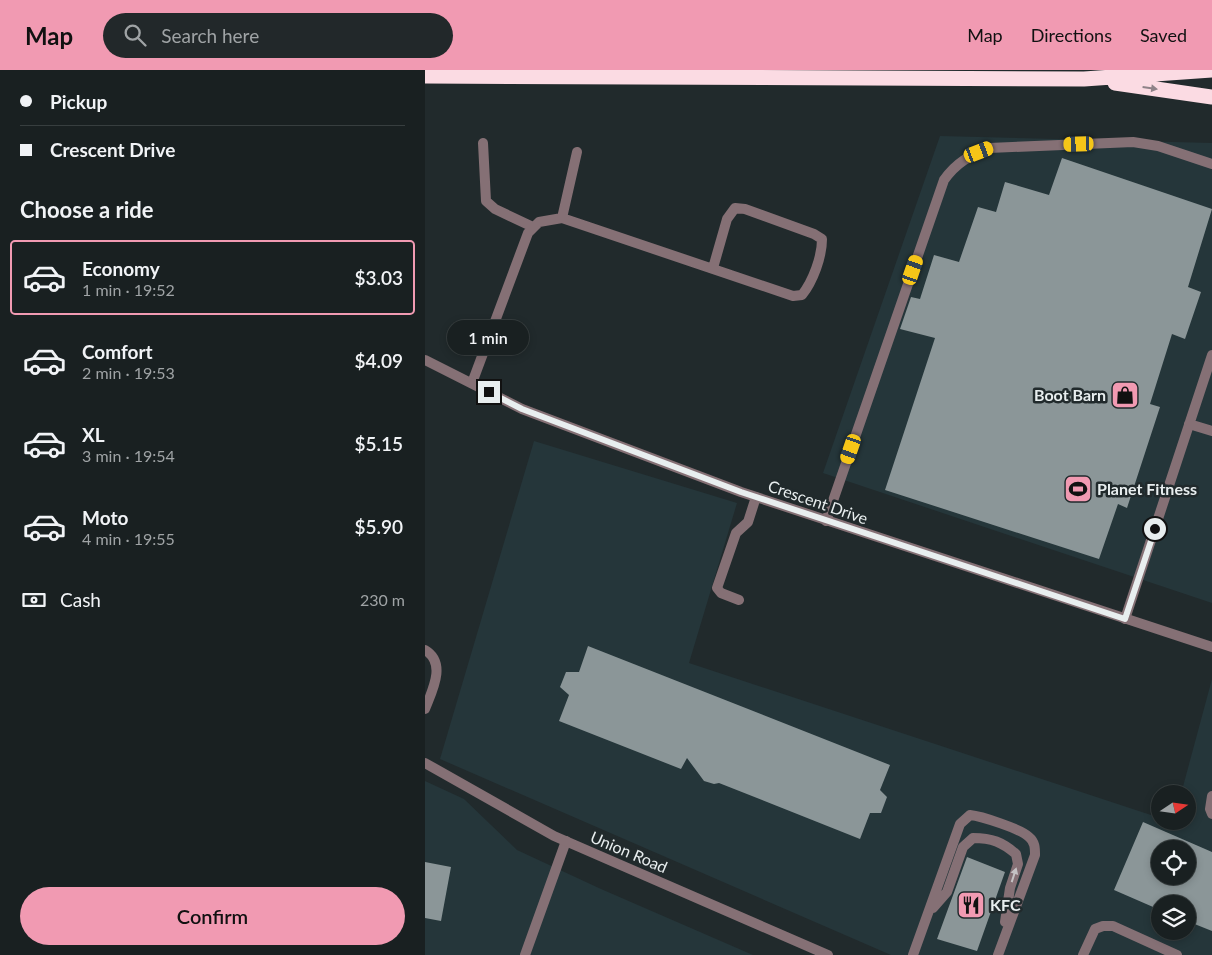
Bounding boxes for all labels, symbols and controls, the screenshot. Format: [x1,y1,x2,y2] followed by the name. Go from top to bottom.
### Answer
[103,13,453,58] search box
[25,21,73,50] text: Map
[121,21,149,49] icon: search
[161,24,259,47] text: Search here
[967,24,1003,46] text: Map
[1031,24,1112,46] text: Directions
[1140,24,1187,46] text: Saved
[1142,84,1158,92] one-way arrow
[50,90,107,113] text: Pickup
[1063,136,1094,152] car
[50,138,175,161] text: Crescent Drive
[962,140,995,164] car
[20,196,154,223] text: Choose a ride
[901,253,924,287] car
[22,255,67,300] icon: car
[82,257,160,280] text: Economy
[354,266,403,289] text: $3.03
[82,280,175,299] text: 1 min · 19:52
[448,320,530,354] callout: 1 min
[468,328,508,347] text: 1 min
[22,338,67,383] icon: car
[82,340,153,363] text: Comfort
[354,349,403,372] text: $4.09
[82,363,175,382] text: 2 min · 19:53
[1110,380,1140,410] shop icon: Boot Barn
[478,381,500,403] route end
[1034,385,1106,404] place label: Boot Barn
[22,421,67,466] icon: car
[82,423,105,446] text: XL
[354,432,403,455] text: $5.15
[839,432,862,466] car
[82,446,175,465] text: 3 min · 19:54
[1063,474,1093,504] sports icon: Planet Fitness
[766,476,871,527] street label: Crescent Drive
[1097,479,1197,498] place label: Planet Fitness
[22,504,67,549] icon: car
[82,506,128,529] text: Moto
[354,515,403,538] text: $5.90
[1144,518,1166,540] route start
[82,529,175,548] text: 4 min · 19:55
[20,586,48,614] icon: cash
[60,588,101,611] text: Cash
[360,590,405,609] text: 230 m
[1151,785,1196,830] north arrow
[1151,785,1196,940] map controls
[588,827,671,876] street label: Union Road
[1151,840,1196,885] button: locate
[1011,868,1018,883] one-way arrow
[20,887,405,945] button: Confirm
[956,890,986,920] restaurant icon: KFC
[990,895,1021,914] place label: KFC
[1151,895,1196,940] button: layers

